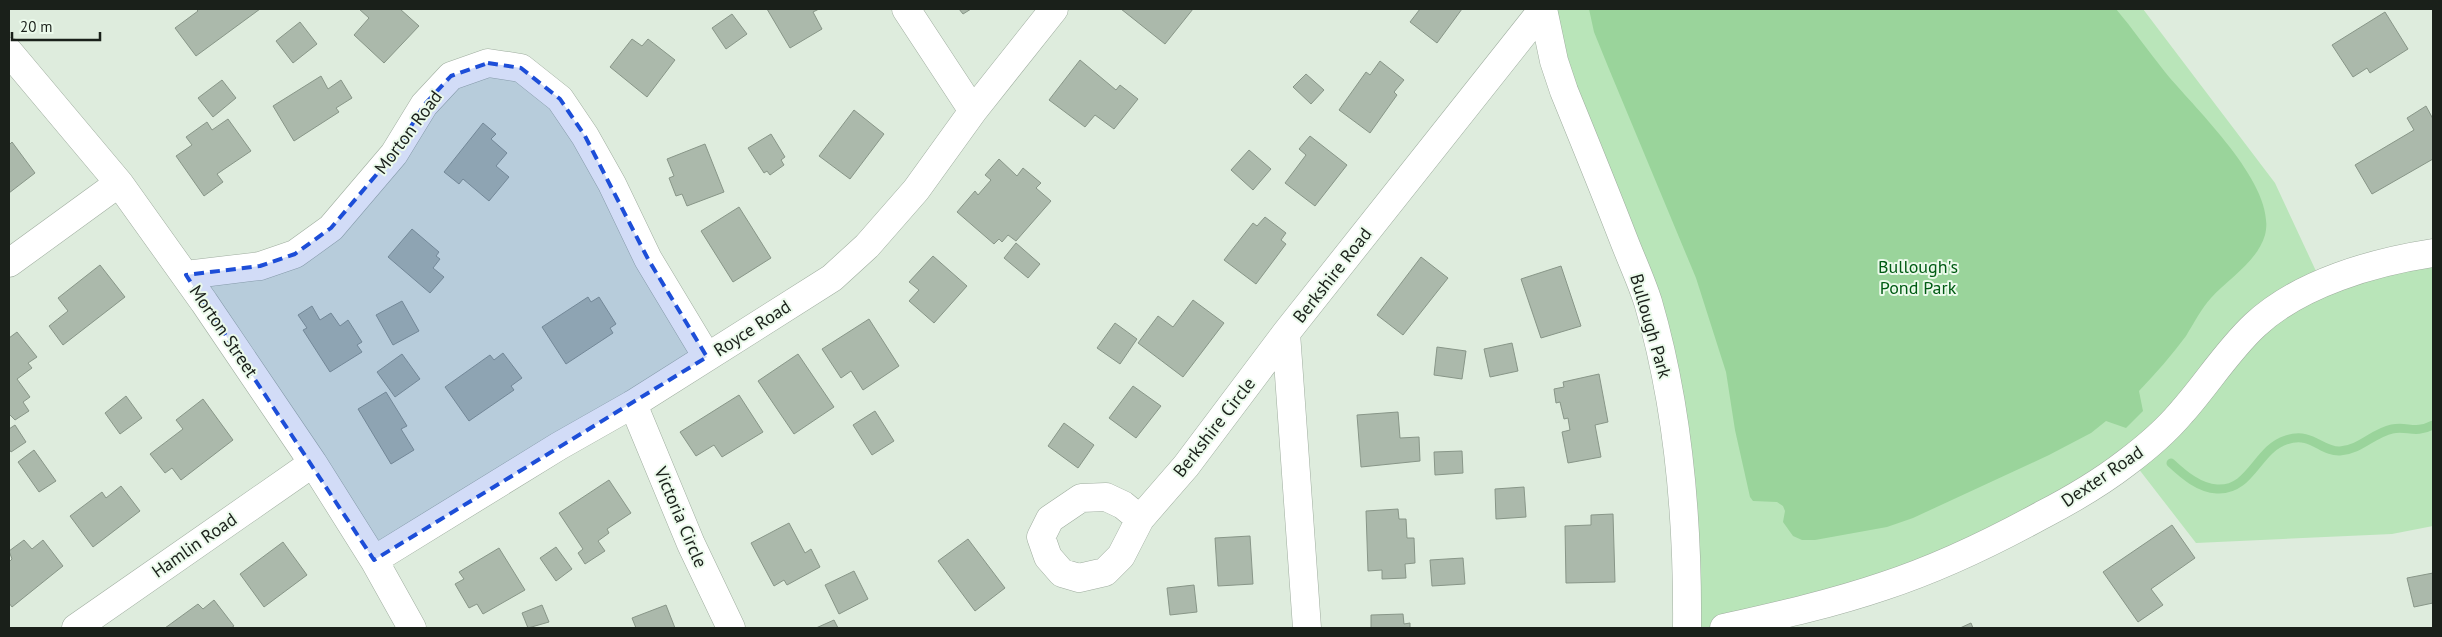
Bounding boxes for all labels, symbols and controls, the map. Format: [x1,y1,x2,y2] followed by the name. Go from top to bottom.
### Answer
[12,10,100,42] scale bar
[20,17,53,36] text: 20 m
[369,86,447,178] street label: Morton Road
[1288,223,1376,327] street label: Berkshire Road
[1878,255,1958,299] park label: Bullough's Pond Park
[1625,271,1677,381] street label: Bullough Park
[185,280,263,382] street label: Morton Street
[709,295,795,361] street label: Royce Road
[1168,372,1260,482] street label: Berkshire Circle
[2057,440,2147,512] street label: Dexter Road
[649,462,713,571] street label: Victoria Circle
[147,507,241,583] street label: Hamlin Road

